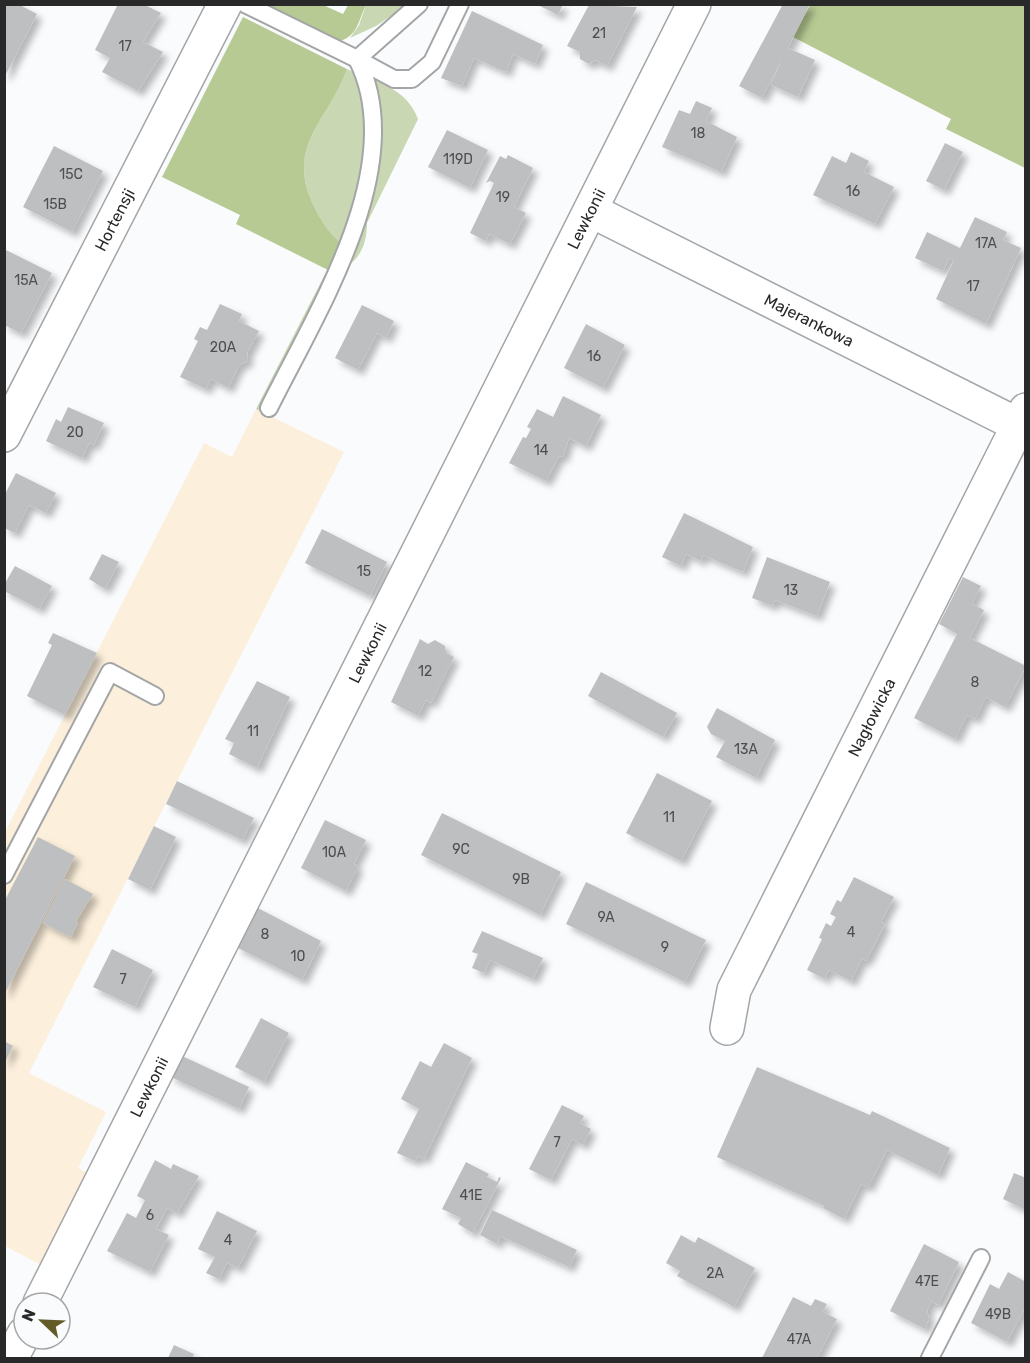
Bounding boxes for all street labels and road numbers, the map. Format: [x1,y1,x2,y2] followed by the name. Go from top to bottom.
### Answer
[91,185,139,254] street label: Hortensji
[563,186,609,252] street label: Lewkonii
[761,290,857,351] street label: Majerankowa
[345,620,391,686] street label: Lewkonii
[844,675,899,760] street label: Nagłowicka
[126,1054,172,1120] street label: Lewkonii

